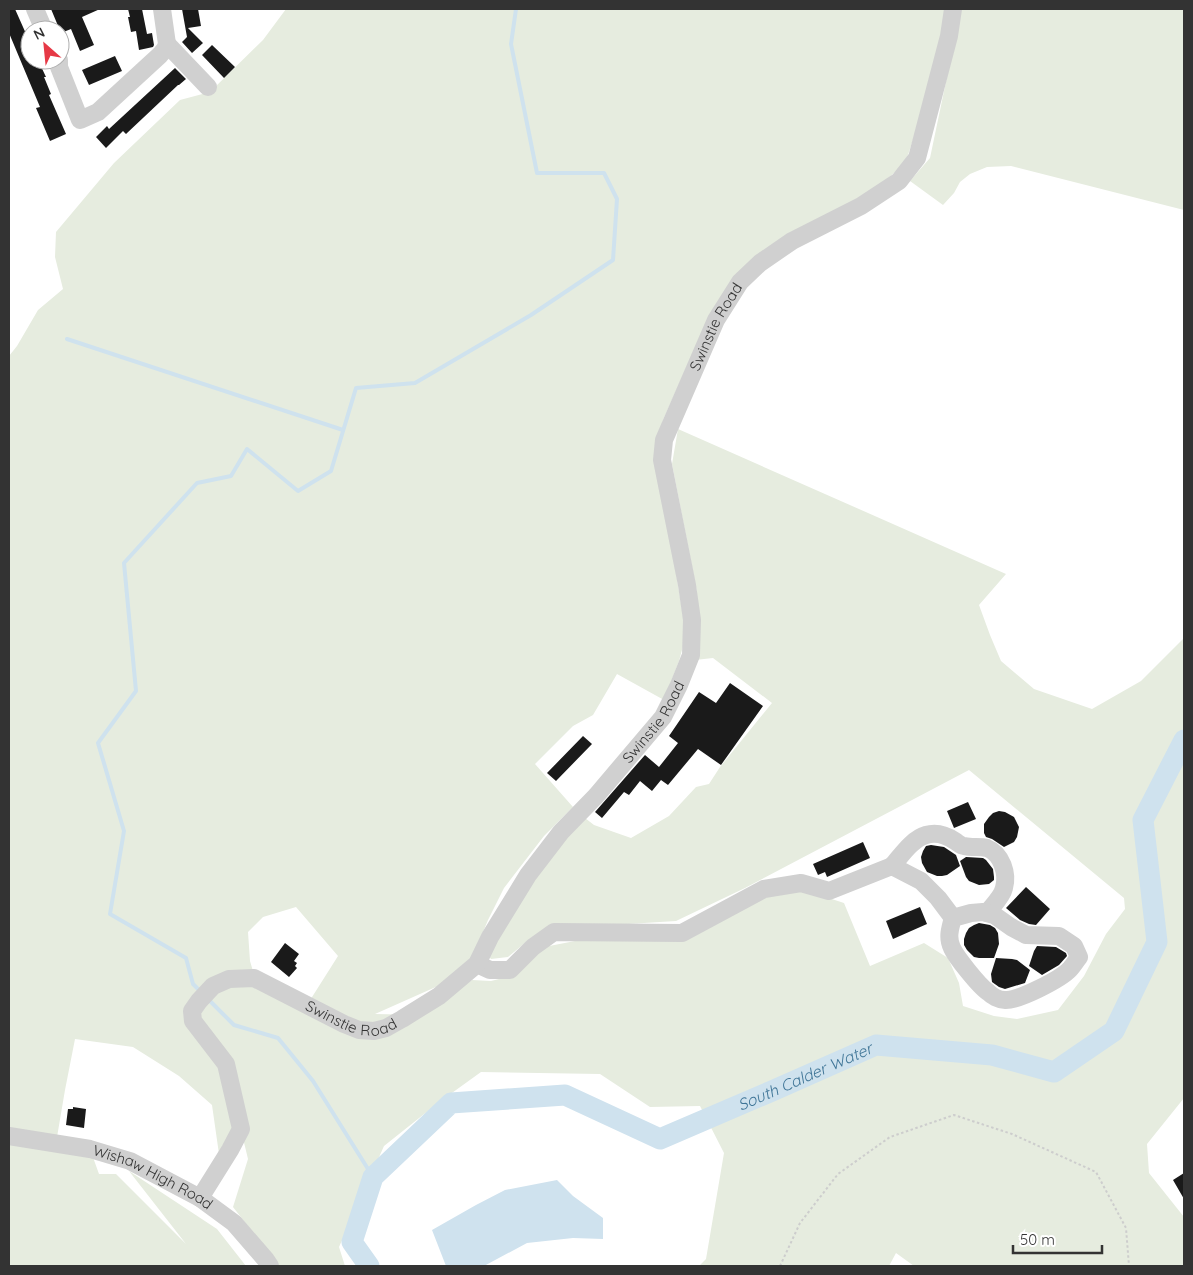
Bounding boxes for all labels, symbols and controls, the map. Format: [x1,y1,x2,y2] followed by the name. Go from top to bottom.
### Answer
[20,20,70,70] north arrow
[30,23,48,44] text: N
[685,279,746,374] street label: Swinstie Road
[618,678,688,767] street label: Swinstie Road
[303,996,400,1041] street label: Swinstie Road
[734,1037,877,1115] water label: South Calder Water
[91,1140,217,1213] street label: Wishaw High Road
[1013,1222,1102,1254] scale bar
[1020,1230,1055,1249] text: 50 m

